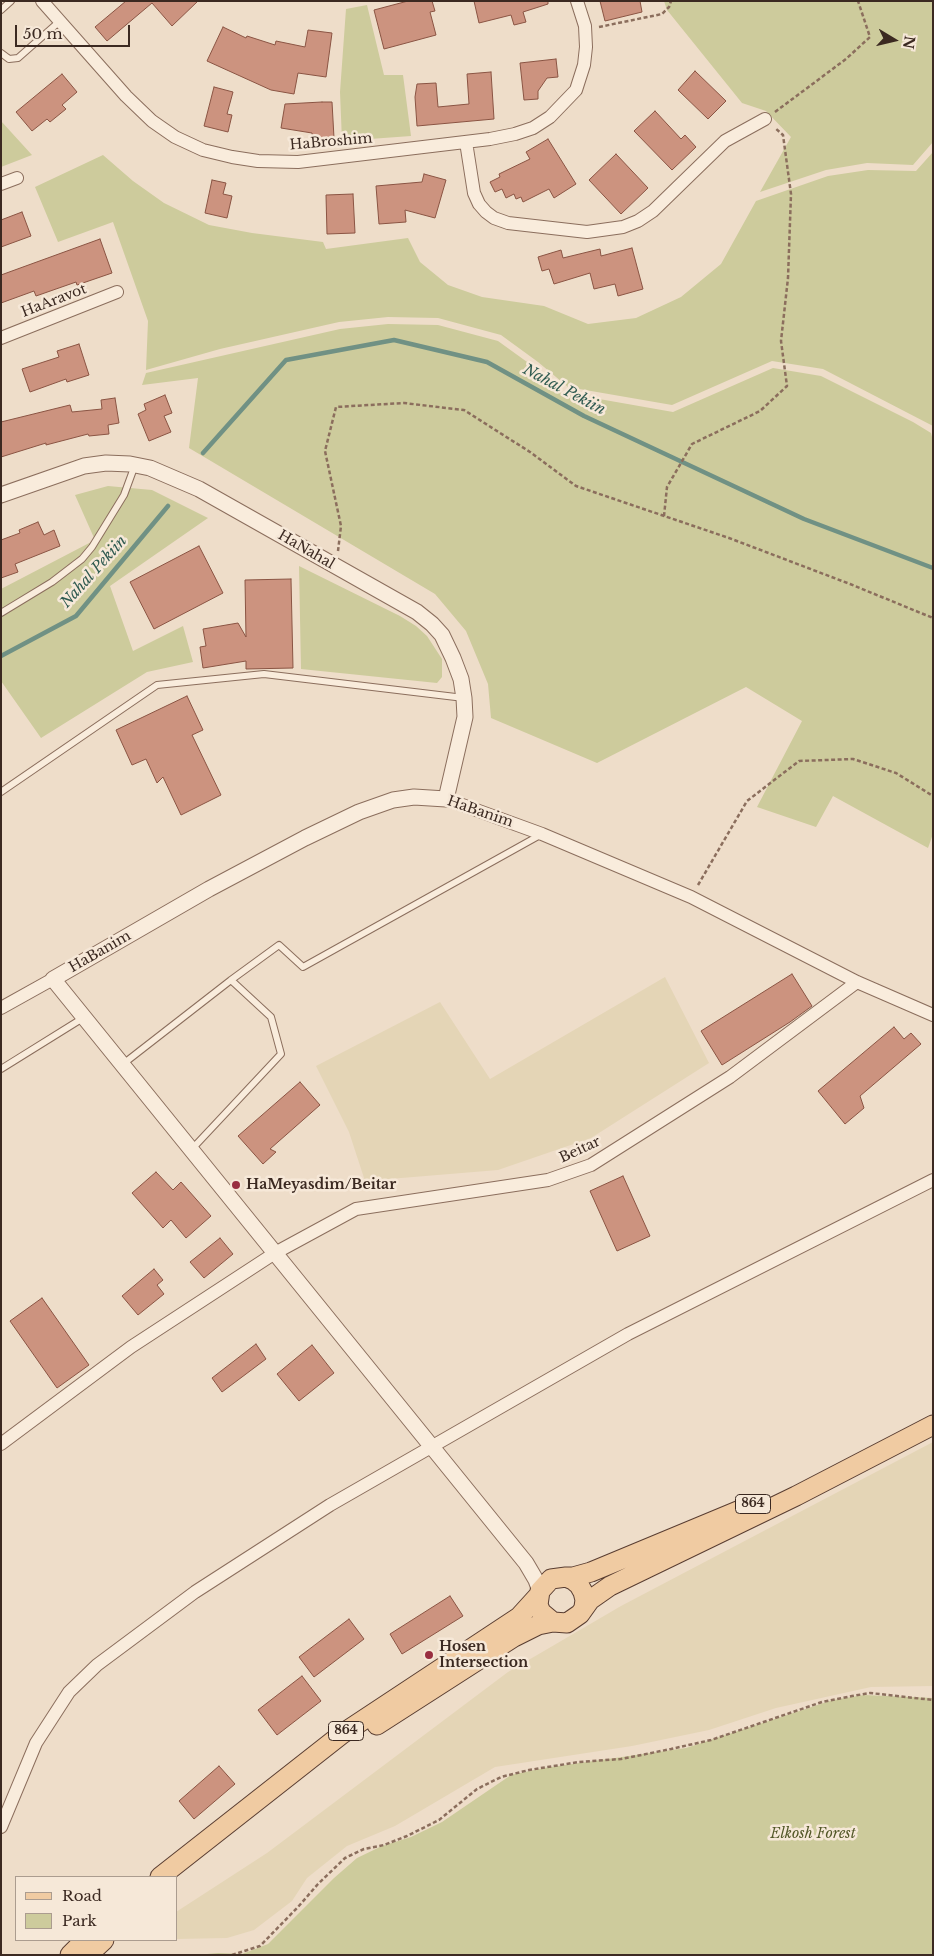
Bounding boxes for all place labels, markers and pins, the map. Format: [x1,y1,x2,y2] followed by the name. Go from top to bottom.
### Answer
[246,1177,396,1193] place label: HaMeyasdim/Beitar
[230,1179,242,1191] marker: HaMeyasdim/Beitar
[439,1639,528,1671] place label: Hosen Intersection
[423,1649,435,1661] marker: Hosen Intersection

